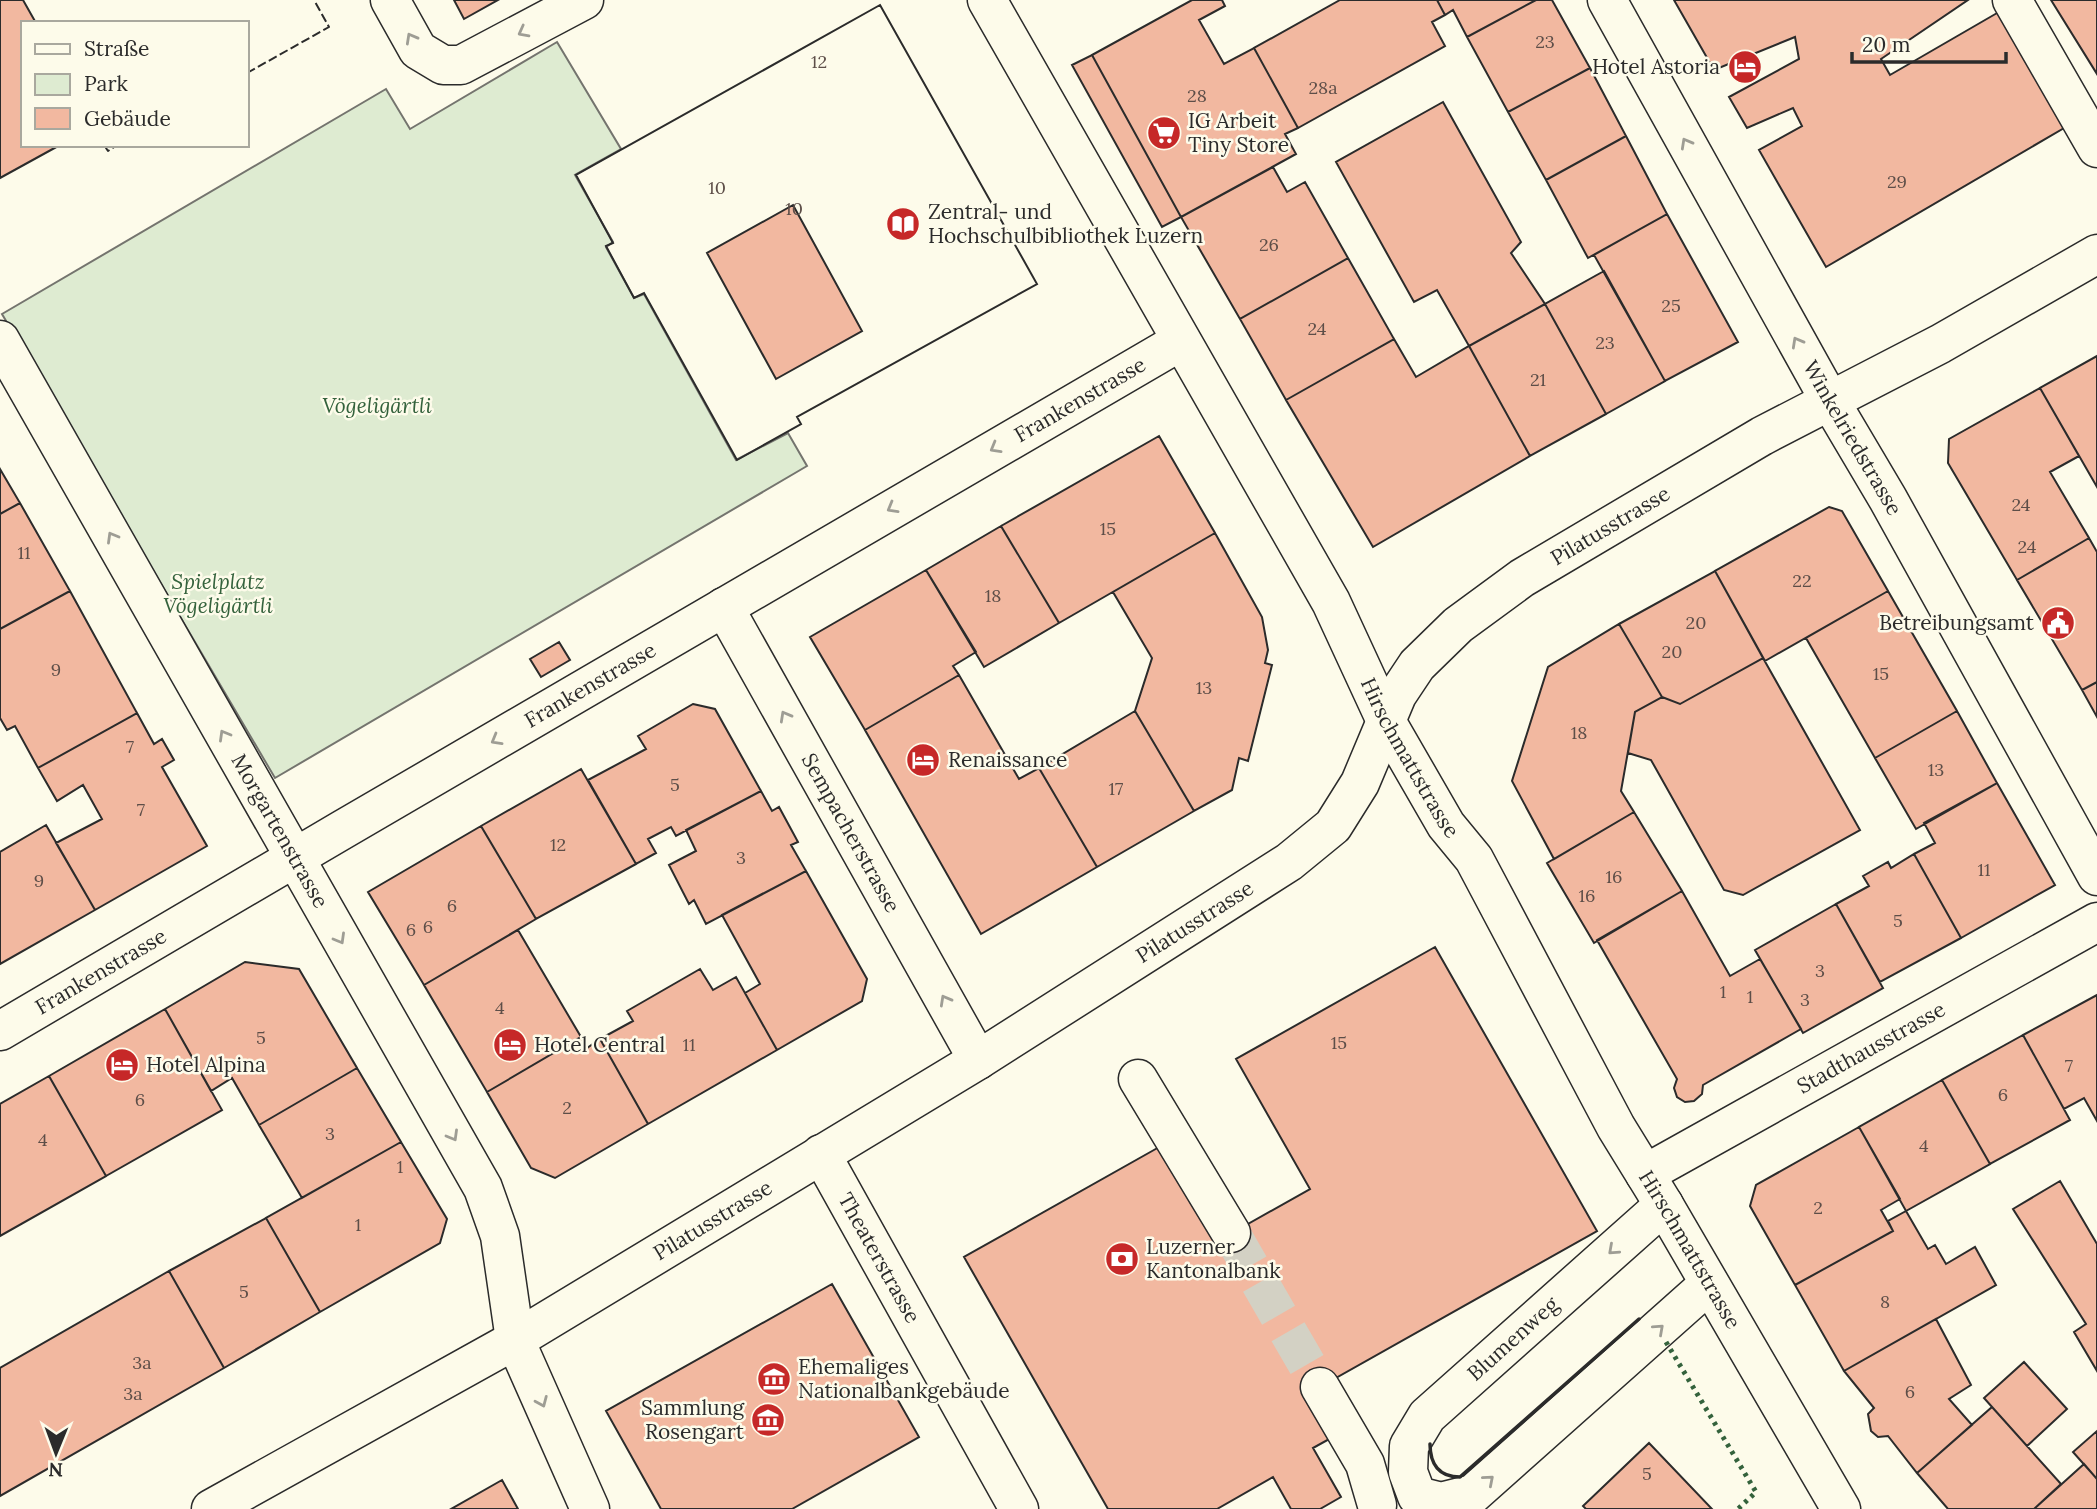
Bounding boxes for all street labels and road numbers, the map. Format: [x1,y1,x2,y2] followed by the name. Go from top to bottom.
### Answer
[1009,351,1150,448] street label: Frankenstrasse
[1797,356,1908,520] street label: Winkelriedstrasse
[1545,480,1675,571] street label: Pilatusstrasse
[519,636,661,734] street label: Frankenstrasse
[1355,673,1465,843] street label: Hirschmattstrasse
[796,748,906,917] street label: Sempacherstrasse
[226,749,335,913] street label: Morgartenstrasse
[1131,874,1258,969] street label: Pilatusstrasse
[30,922,171,1020] street label: Frankenstrasse
[1792,995,1950,1100] street label: Stadthausstrasse
[1633,1165,1747,1334] street label: Hirschmattstrasse
[648,1174,777,1266] street label: Pilatusstrasse
[832,1188,927,1328] street label: Theaterstrasse
[1462,1290,1564,1387] street label: Blumenweg

